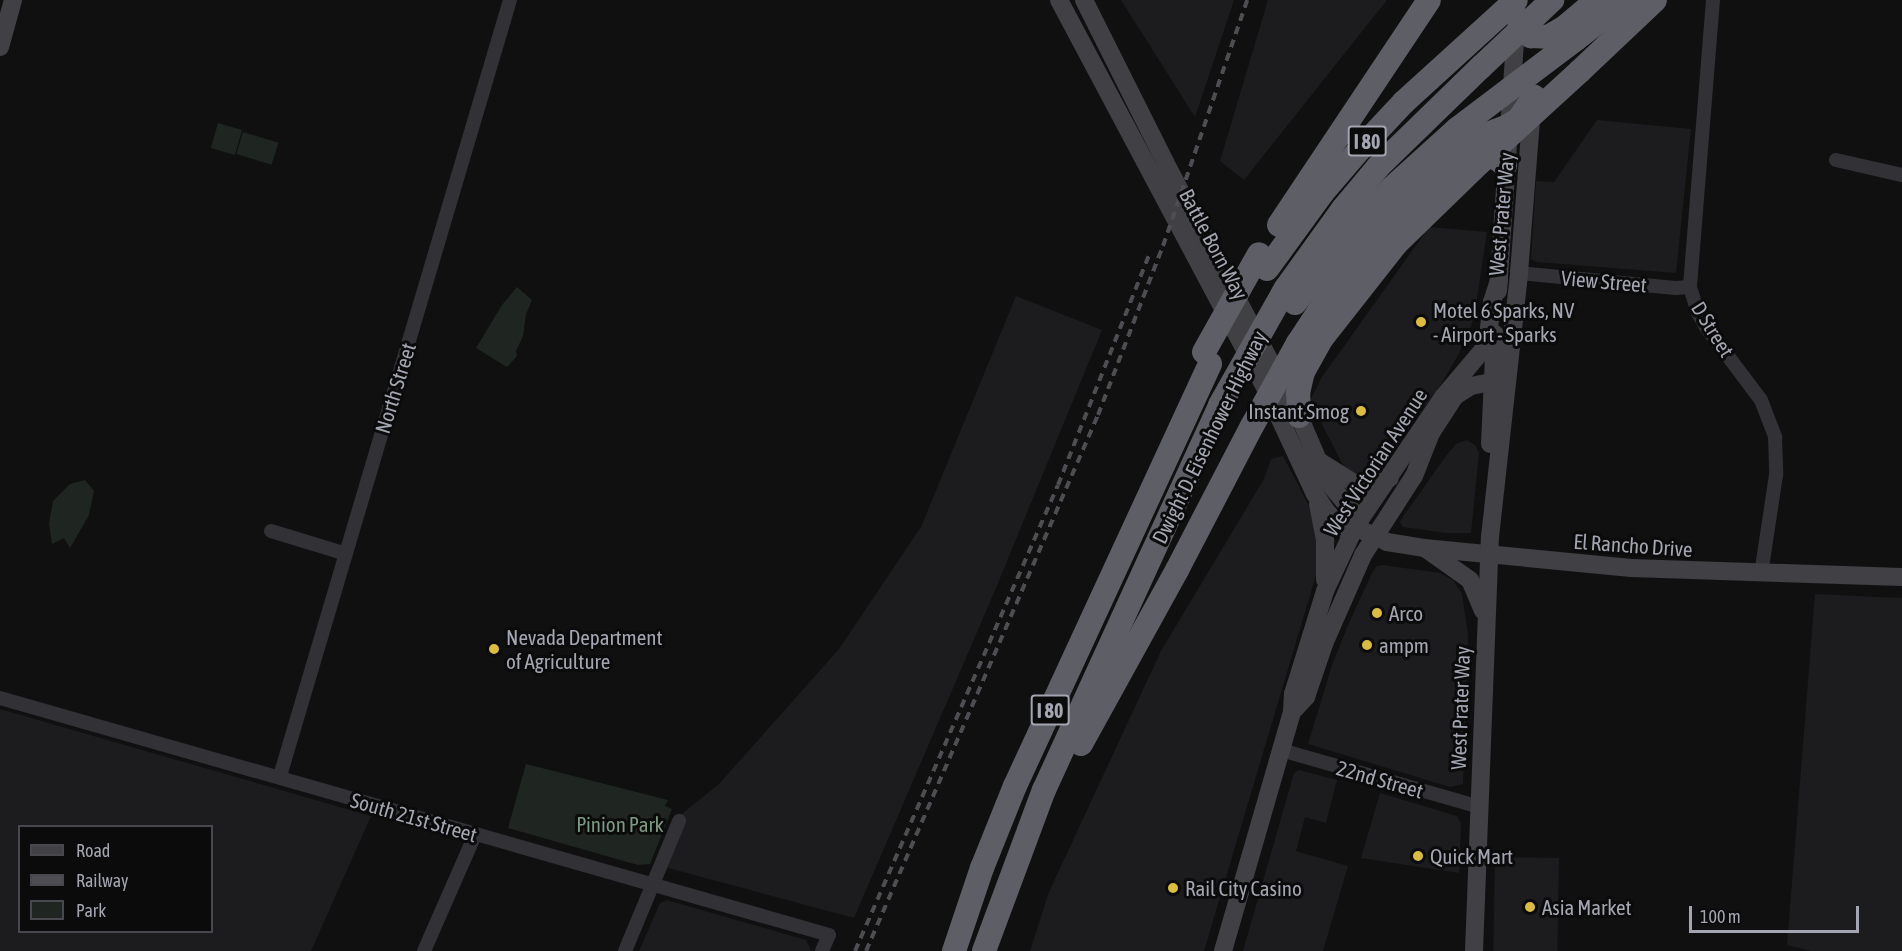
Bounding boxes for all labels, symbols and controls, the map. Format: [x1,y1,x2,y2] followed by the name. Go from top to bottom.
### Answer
[1348,124,1386,158] road number: I 80
[1483,151,1519,277] street label: West Prater Way
[1174,184,1254,304] street label: Battle Born Way
[1560,265,1648,297] street label: View Street
[1433,297,1574,347] place label: Motel 6 Sparks, NV - Airport - Sparks
[1686,297,1740,361] street label: D Street
[1414,315,1428,329] marker: Motel 6 Sparks, NV - Airport - Sparks
[1146,326,1272,548] street label: Dwight D. Eisenhower Highway
[369,340,421,436] street label: North Street
[1318,383,1432,541] street label: West Victorian Avenue
[1248,398,1349,424] place label: Instant Smog
[1354,404,1368,418] marker: Instant Smog
[1573,528,1693,562] street label: El Rancho Drive
[1389,600,1423,626] place label: Arco
[1370,606,1384,620] marker: Arco
[506,624,662,674] place label: Nevada Department of Agriculture
[1379,632,1429,658] place label: ampm
[1360,638,1374,652] marker: ampm
[487,642,501,656] marker: Nevada Department of Agriculture
[1445,646,1475,770] street label: West Prater Way
[1030,693,1070,727] road number: I 80
[1334,755,1426,803] street label: 22nd Street
[348,787,480,847] street label: South 21st Street
[576,811,664,837] park label: Pinion Park
[18,825,213,933] legend
[76,840,110,861] text: Road
[1430,843,1513,869] place label: Quick Mart
[1411,849,1425,863] marker: Quick Mart
[76,870,128,891] text: Railway
[1185,875,1302,901] place label: Rail City Casino
[1166,881,1180,895] marker: Rail City Casino
[1542,894,1632,920] place label: Asia Market
[1692,894,1862,932] scale bar
[76,900,106,921] text: Park
[1523,900,1537,914] marker: Asia Market
[1700,906,1741,927] text: 100 m

